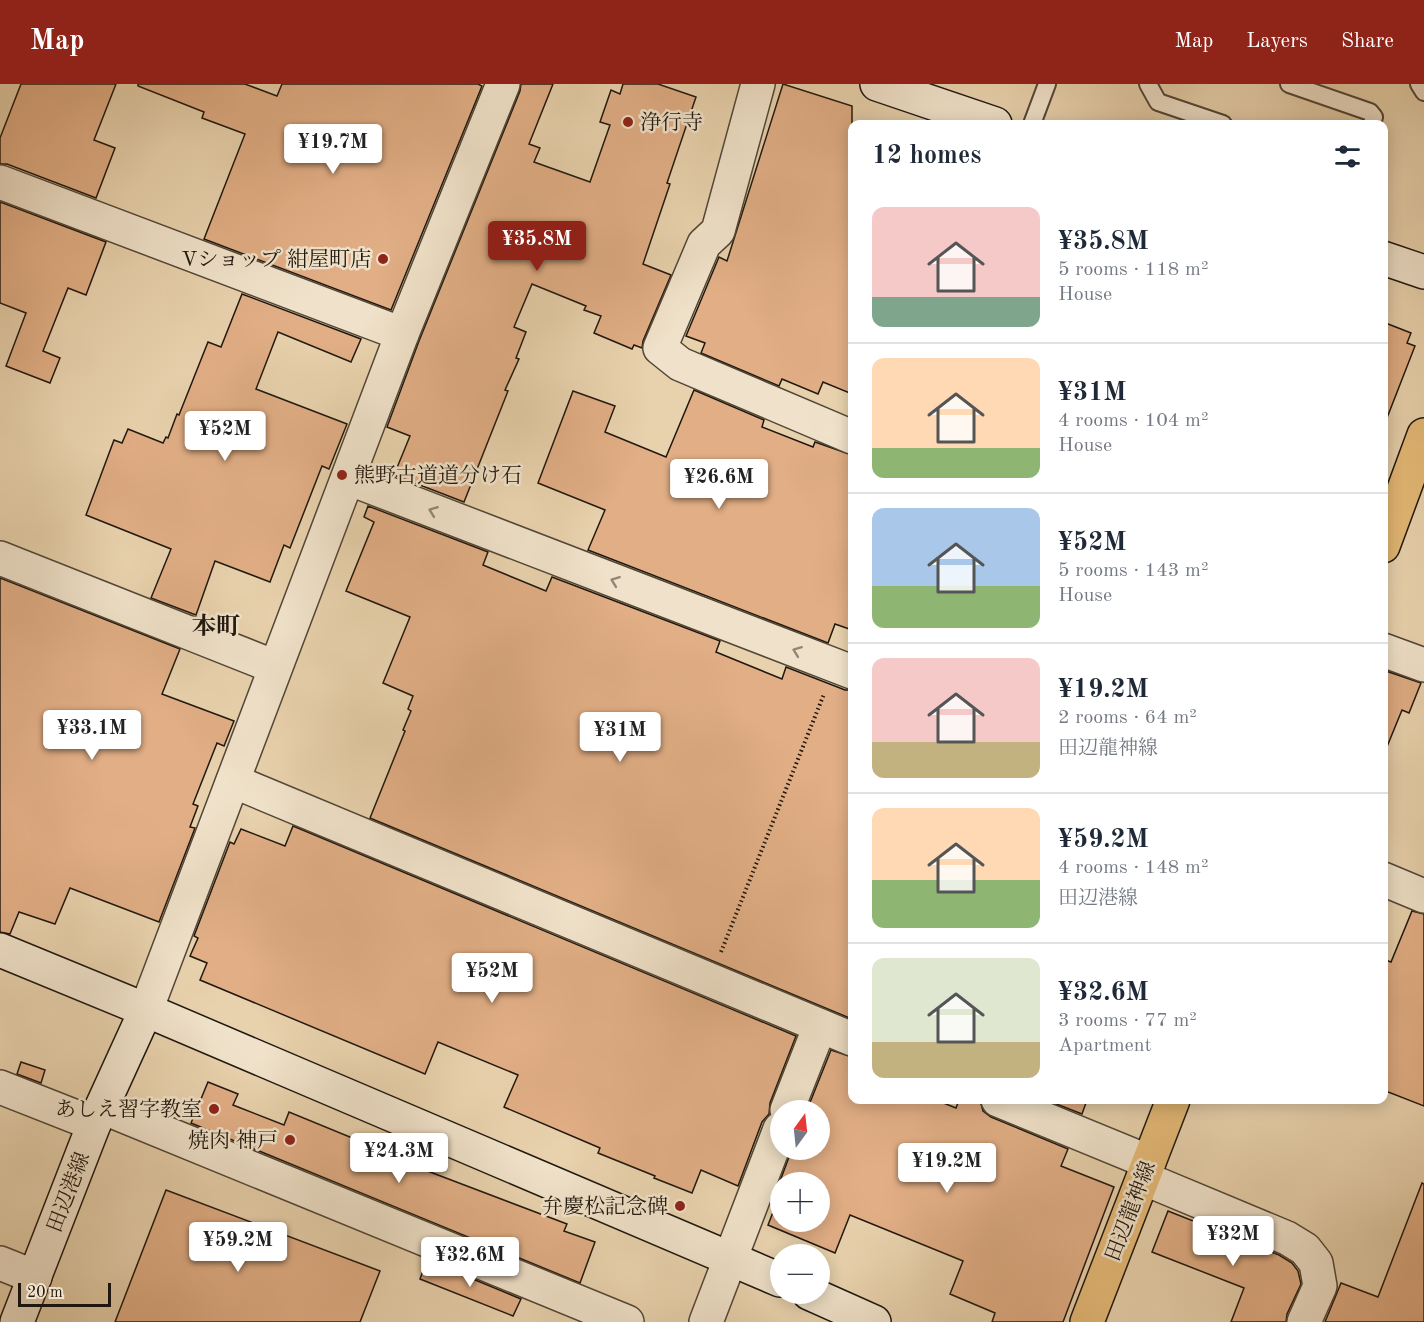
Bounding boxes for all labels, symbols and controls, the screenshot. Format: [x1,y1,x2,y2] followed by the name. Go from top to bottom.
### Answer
[30,28,84,56] text: Map
[1174,31,1213,52] text: Map
[1246,31,1308,52] text: Layers
[1341,31,1394,52] text: Share
[640,111,703,134] place label: 浄行寺
[621,115,635,129] marker: 浄行寺
[284,124,382,175] pin: ¥19.7M
[298,133,368,153] text: ¥19.7M
[1331,140,1364,173] icon: filters
[872,143,981,169] text: 12 homes
[488,221,586,272] pin: ¥35.8M
[1058,229,1149,255] text: ¥35.8M
[502,230,572,250] text: ¥35.8M
[920,231,992,303] icon: home
[181,248,371,271] place label: Vショップ 紺屋町店
[376,252,390,266] marker: Vショップ 紺屋町店
[1058,260,1208,280] text: 5 rooms · 118 m²
[1058,285,1112,305] text: House
[1058,380,1126,406] text: ¥31M
[920,382,992,454] icon: home
[189,411,261,462] pin: ¥52M
[1058,411,1208,431] text: 4 rooms · 104 m²
[199,420,251,440] text: ¥52M
[1058,436,1112,456] text: House
[670,459,768,510] pin: ¥26.6M
[354,464,522,487] place label: 熊野古道道分け石
[335,468,349,482] marker: 熊野古道道分け石
[684,468,754,488] text: ¥26.6M
[429,506,440,518] one-way arrow
[1058,530,1126,556] text: ¥52M
[920,532,992,604] icon: home
[1058,561,1208,581] text: 5 rooms · 143 m²
[611,576,622,588] one-way arrow
[1058,586,1112,606] text: House
[192,613,240,640] district label: 本町
[793,646,804,658] one-way arrow
[1058,677,1149,703] text: ¥19.2M
[920,682,992,754] icon: home
[1058,708,1197,728] text: 2 rooms · 64 m²
[43,710,141,761] pin: ¥33.1M
[584,712,656,763] pin: ¥31M
[57,719,127,739] text: ¥33.1M
[594,721,646,741] text: ¥31M
[1058,739,1158,759] text: 田辺龍神線
[1058,827,1149,853] text: ¥59.2M
[920,832,992,904] icon: home
[1058,858,1208,878] text: 4 rooms · 148 m²
[1058,889,1138,909] text: 田辺港線
[456,953,528,1004] pin: ¥52M
[466,962,518,982] text: ¥52M
[1058,980,1149,1006] text: ¥32.6M
[920,982,992,1054] icon: home
[1058,1011,1197,1031] text: 3 rooms · 77 m²
[1058,1036,1152,1056] text: Apartment
[55,1098,202,1121] place label: あしえ習字教室
[770,1100,830,1160] north arrow
[770,1100,830,1304] map controls
[207,1102,221,1116] marker: あしえ習字教室
[188,1129,278,1152] place label: 焼肉 神戸
[283,1133,297,1147] marker: 焼肉 神戸
[350,1133,448,1184] pin: ¥24.3M
[364,1142,434,1162] text: ¥24.3M
[898,1143,996,1194] pin: ¥19.2M
[43,1149,94,1236] street label: 田辺港線
[912,1152,982,1172] text: ¥19.2M
[1101,1158,1160,1264] street label: 田辺龍神線
[770,1172,830,1232] button: +
[542,1194,668,1218] place label: 弁慶松記念碑
[673,1199,687,1213] marker: 弁慶松記念碑
[1197,1216,1269,1267] pin: ¥32M
[189,1222,287,1273] pin: ¥59.2M
[1207,1225,1259,1245] text: ¥32M
[203,1231,273,1251] text: ¥59.2M
[421,1237,519,1288] pin: ¥32.6M
[770,1244,830,1304] button: −
[435,1246,505,1266] text: ¥32.6M
[18,1280,111,1308] scale bar
[27,1285,63,1301] text: 20 m

